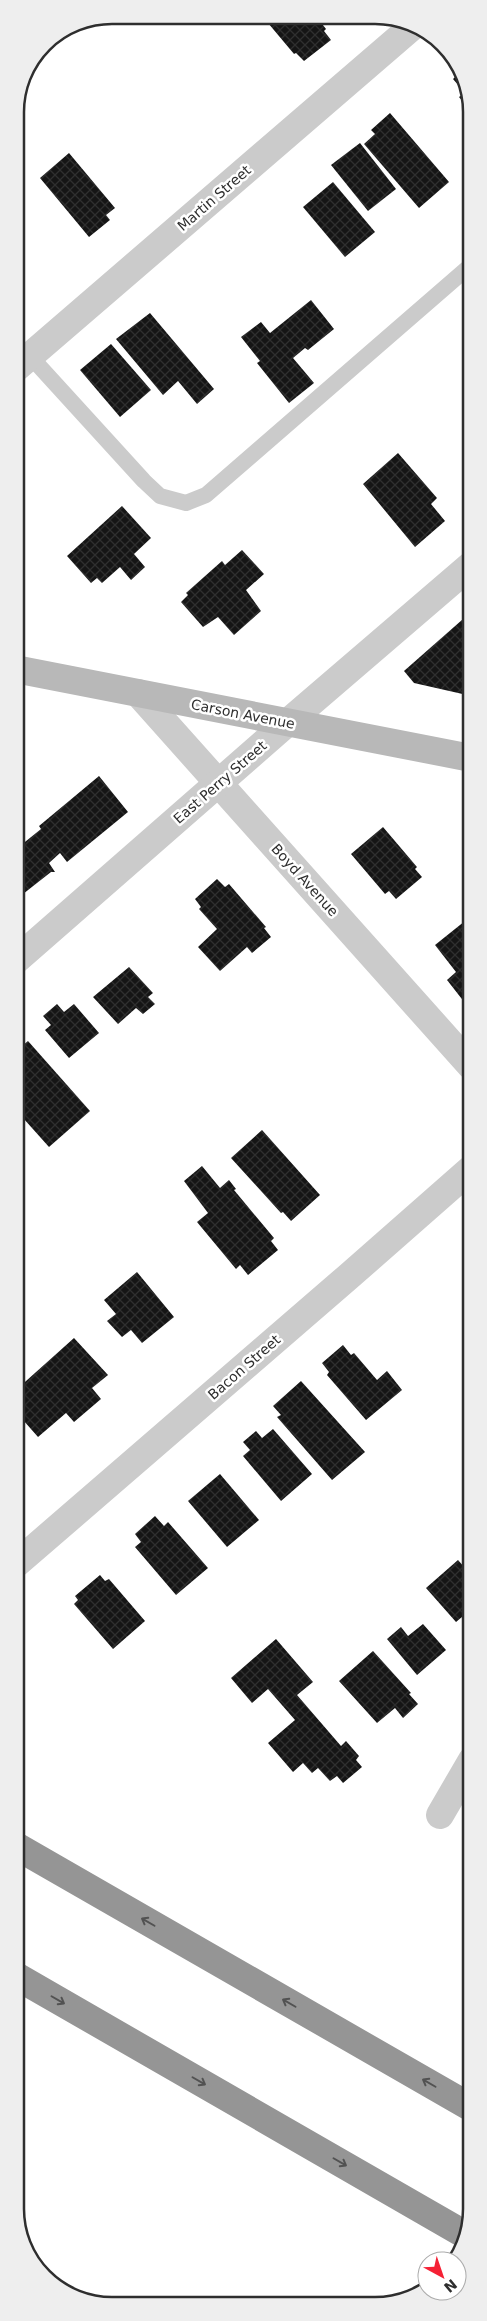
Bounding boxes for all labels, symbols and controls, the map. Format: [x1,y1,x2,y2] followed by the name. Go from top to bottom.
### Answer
[174,162,254,234] street label: Martin Street
[190,696,296,732] street label: Carson Avenue
[170,737,270,827] street label: East Perry Street
[268,841,342,919] street label: Boyd Avenue
[205,1331,284,1403] street label: Bacon Street
[141,1916,155,1926] one-way arrow
[50,1996,65,2006] one-way arrow
[282,1997,296,2007] one-way arrow
[191,2077,205,2087] one-way arrow
[423,2078,437,2088] one-way arrow
[332,2158,346,2168] one-way arrow
[417,2251,467,2301] north arrow
[441,2276,460,2296] text: N

